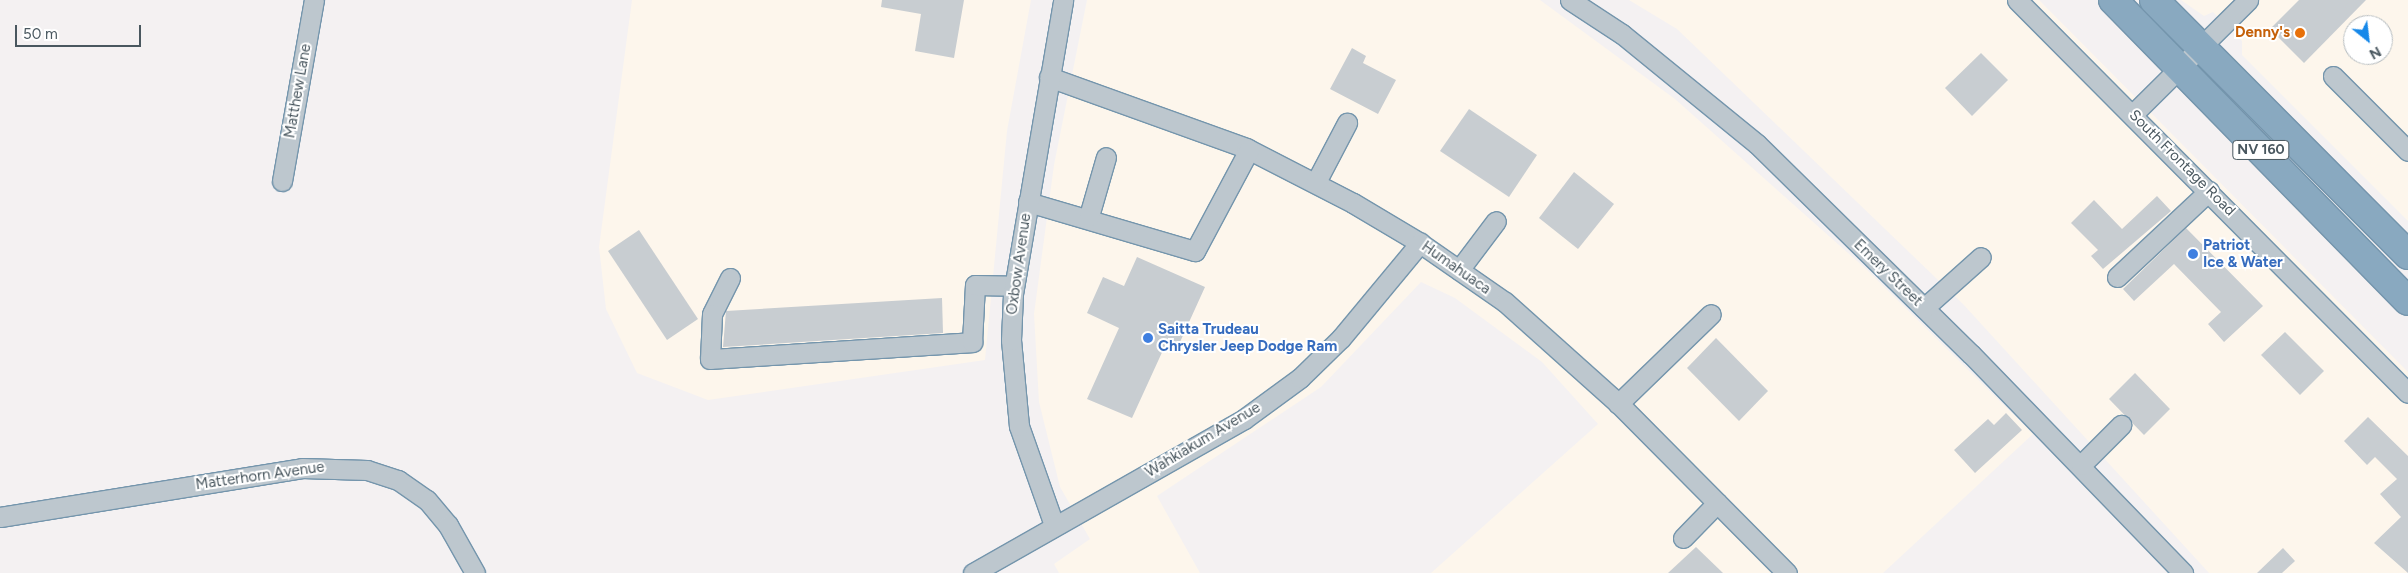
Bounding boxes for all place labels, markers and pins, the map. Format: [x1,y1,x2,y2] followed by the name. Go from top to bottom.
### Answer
[2235,24,2290,42] place label: Denny's
[2294,27,2306,39] marker: Denny's
[2203,236,2283,271] place label: Patriot Ice & Water
[2187,248,2199,260] marker: Patriot Ice & Water
[1158,320,1337,355] place label: Saitta Trudeau Chrysler Jeep Dodge Ram
[1142,332,1154,344] marker: Saitta Trudeau Chrysler Jeep Dodge Ram

